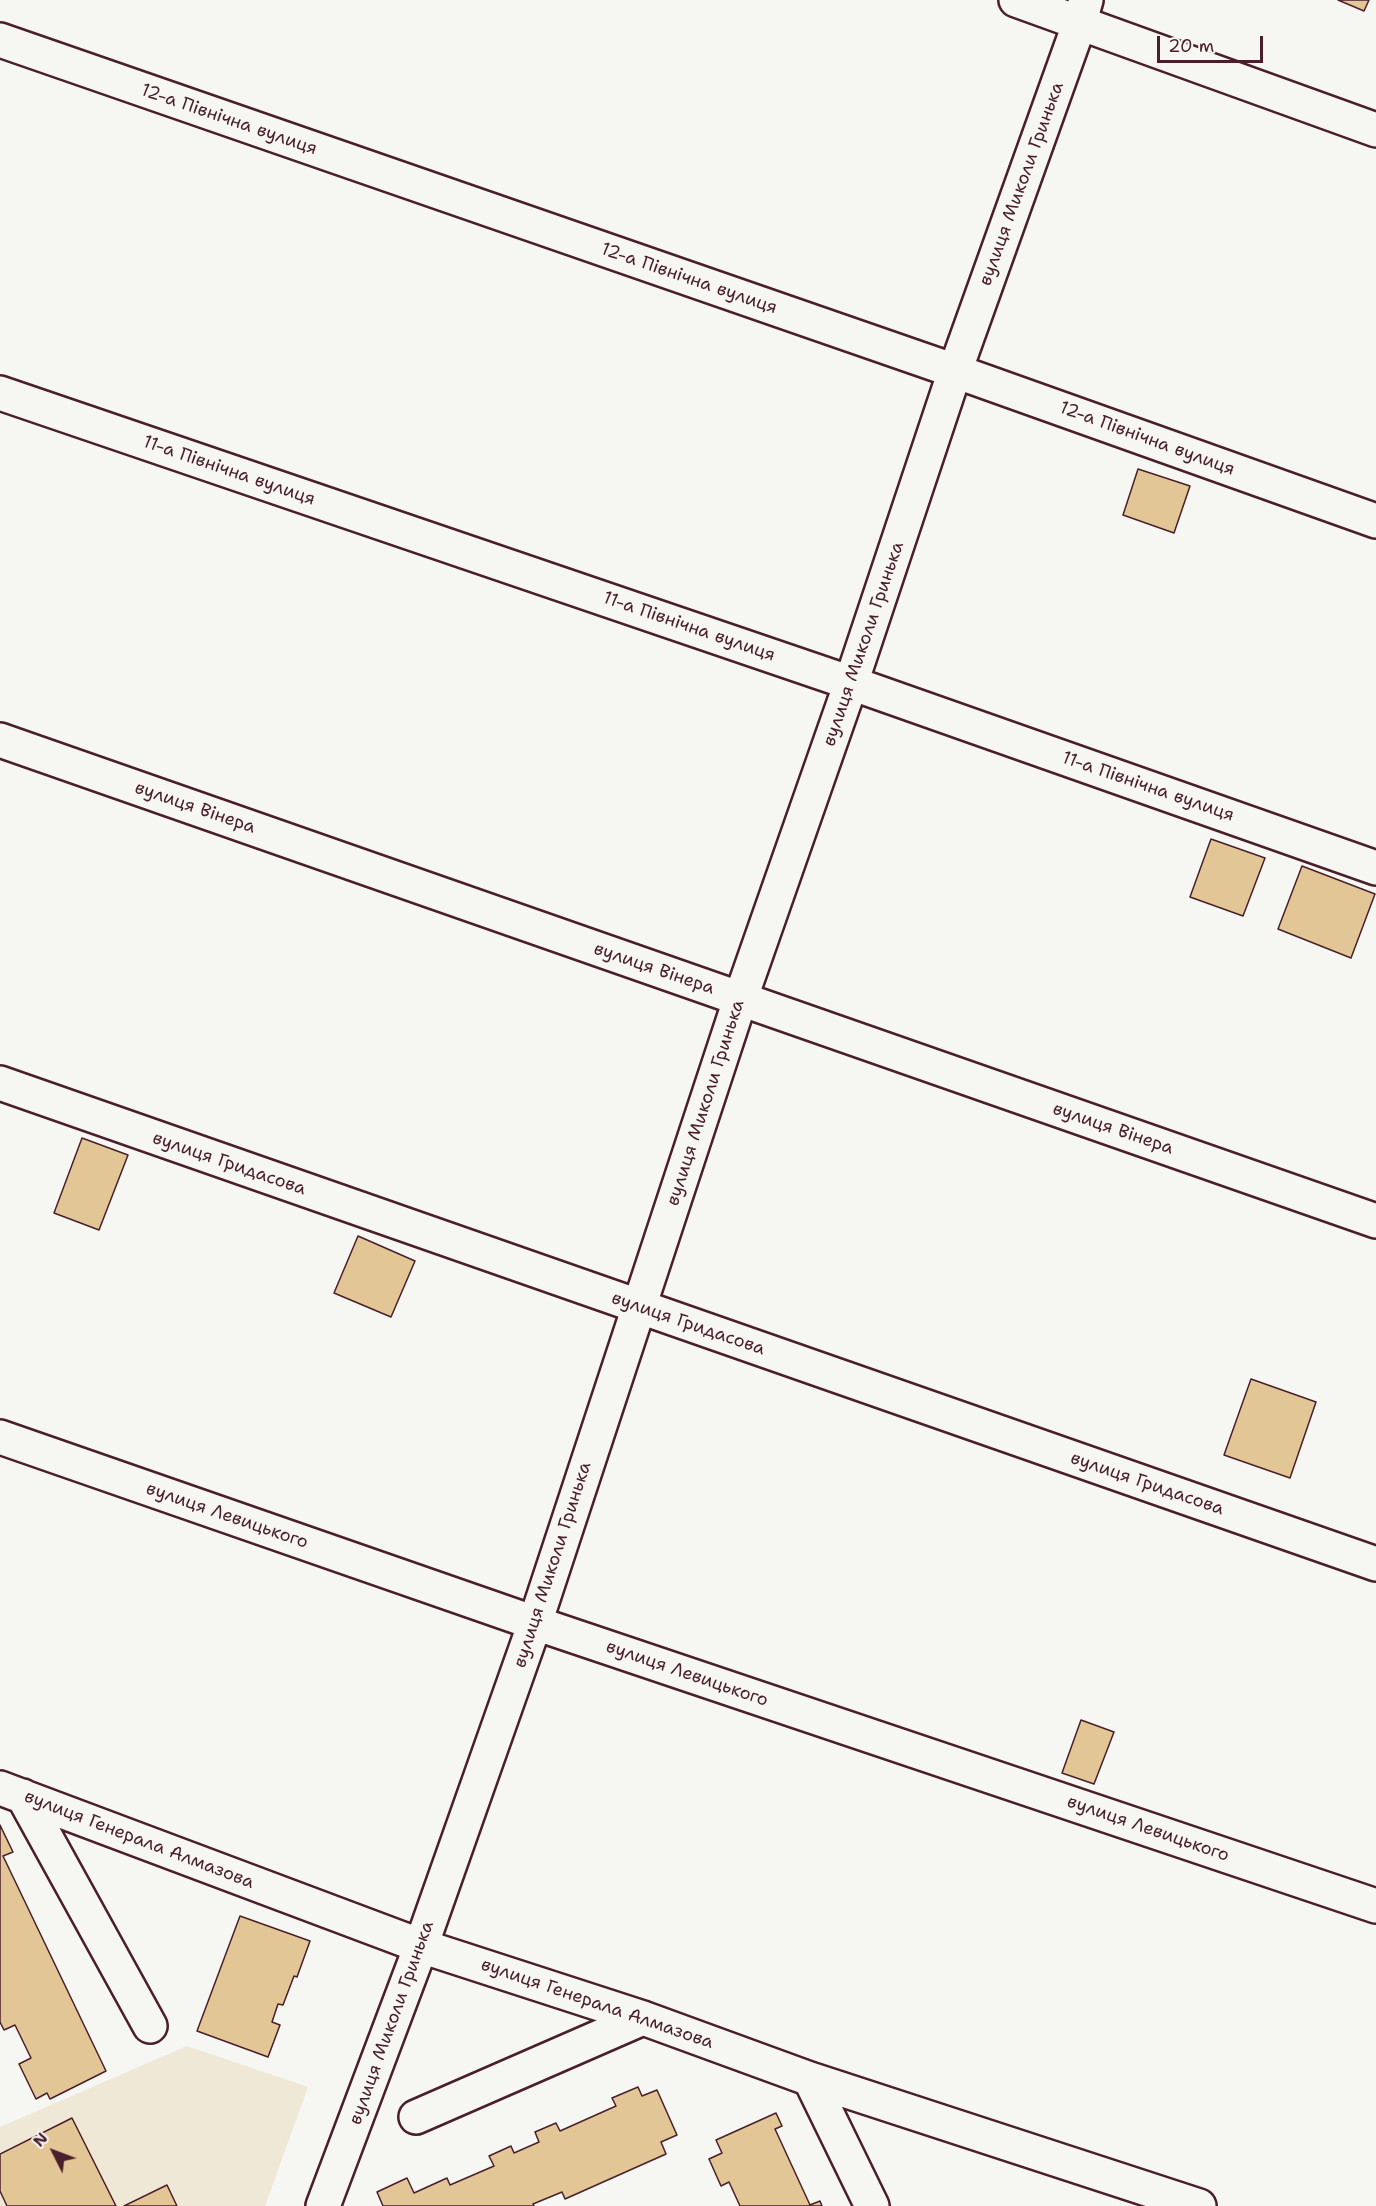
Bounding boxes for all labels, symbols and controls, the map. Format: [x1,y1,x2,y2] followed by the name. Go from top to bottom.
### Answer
[1160,24,1266,62] scale bar
[1168,34,1214,58] text: 20 m
[975,79,1069,289] street label: вулиця Миколи Гринька
[138,80,320,160] street label: 12-а Північна вулиця
[598,239,780,319] street label: 12-а Північна вулиця
[1056,397,1238,481] street label: 12-а Північна вулиця
[140,431,318,511] street label: 11-а Північна вулиця
[819,539,909,749] street label: вулиця Миколи Гринька
[600,587,778,667] street label: 11-а Північна вулиця
[1059,747,1237,827] street label: 11-а Північна вулиця
[132,777,258,839] street label: вулиця Вінера
[591,938,717,1000] street label: вулиця Вінера
[662,997,750,1209] street label: вулиця Миколи Гринька
[1050,1098,1176,1160] street label: вулиця Вінера
[149,1128,309,1200] street label: вулиця Гридасова
[608,1288,768,1360] street label: вулиця Гридасова
[1067,1448,1227,1520] street label: вулиця Гридасова
[509,1459,597,1671] street label: вулиця Миколи Гринька
[143,1478,311,1554] street label: вулиця Левицького
[603,1636,771,1712] street label: вулиця Левицького
[21,1786,257,1894] street label: вулиця Генерала Алмазова
[1064,1791,1232,1867] street label: вулиця Левицького
[345,1918,439,2128] street label: вулиця Миколи Гринька
[478,1954,716,2054] street label: вулиця Генерала Алмазова
[24,2122,84,2182] north arrow
[28,2128,52,2151] text: N

